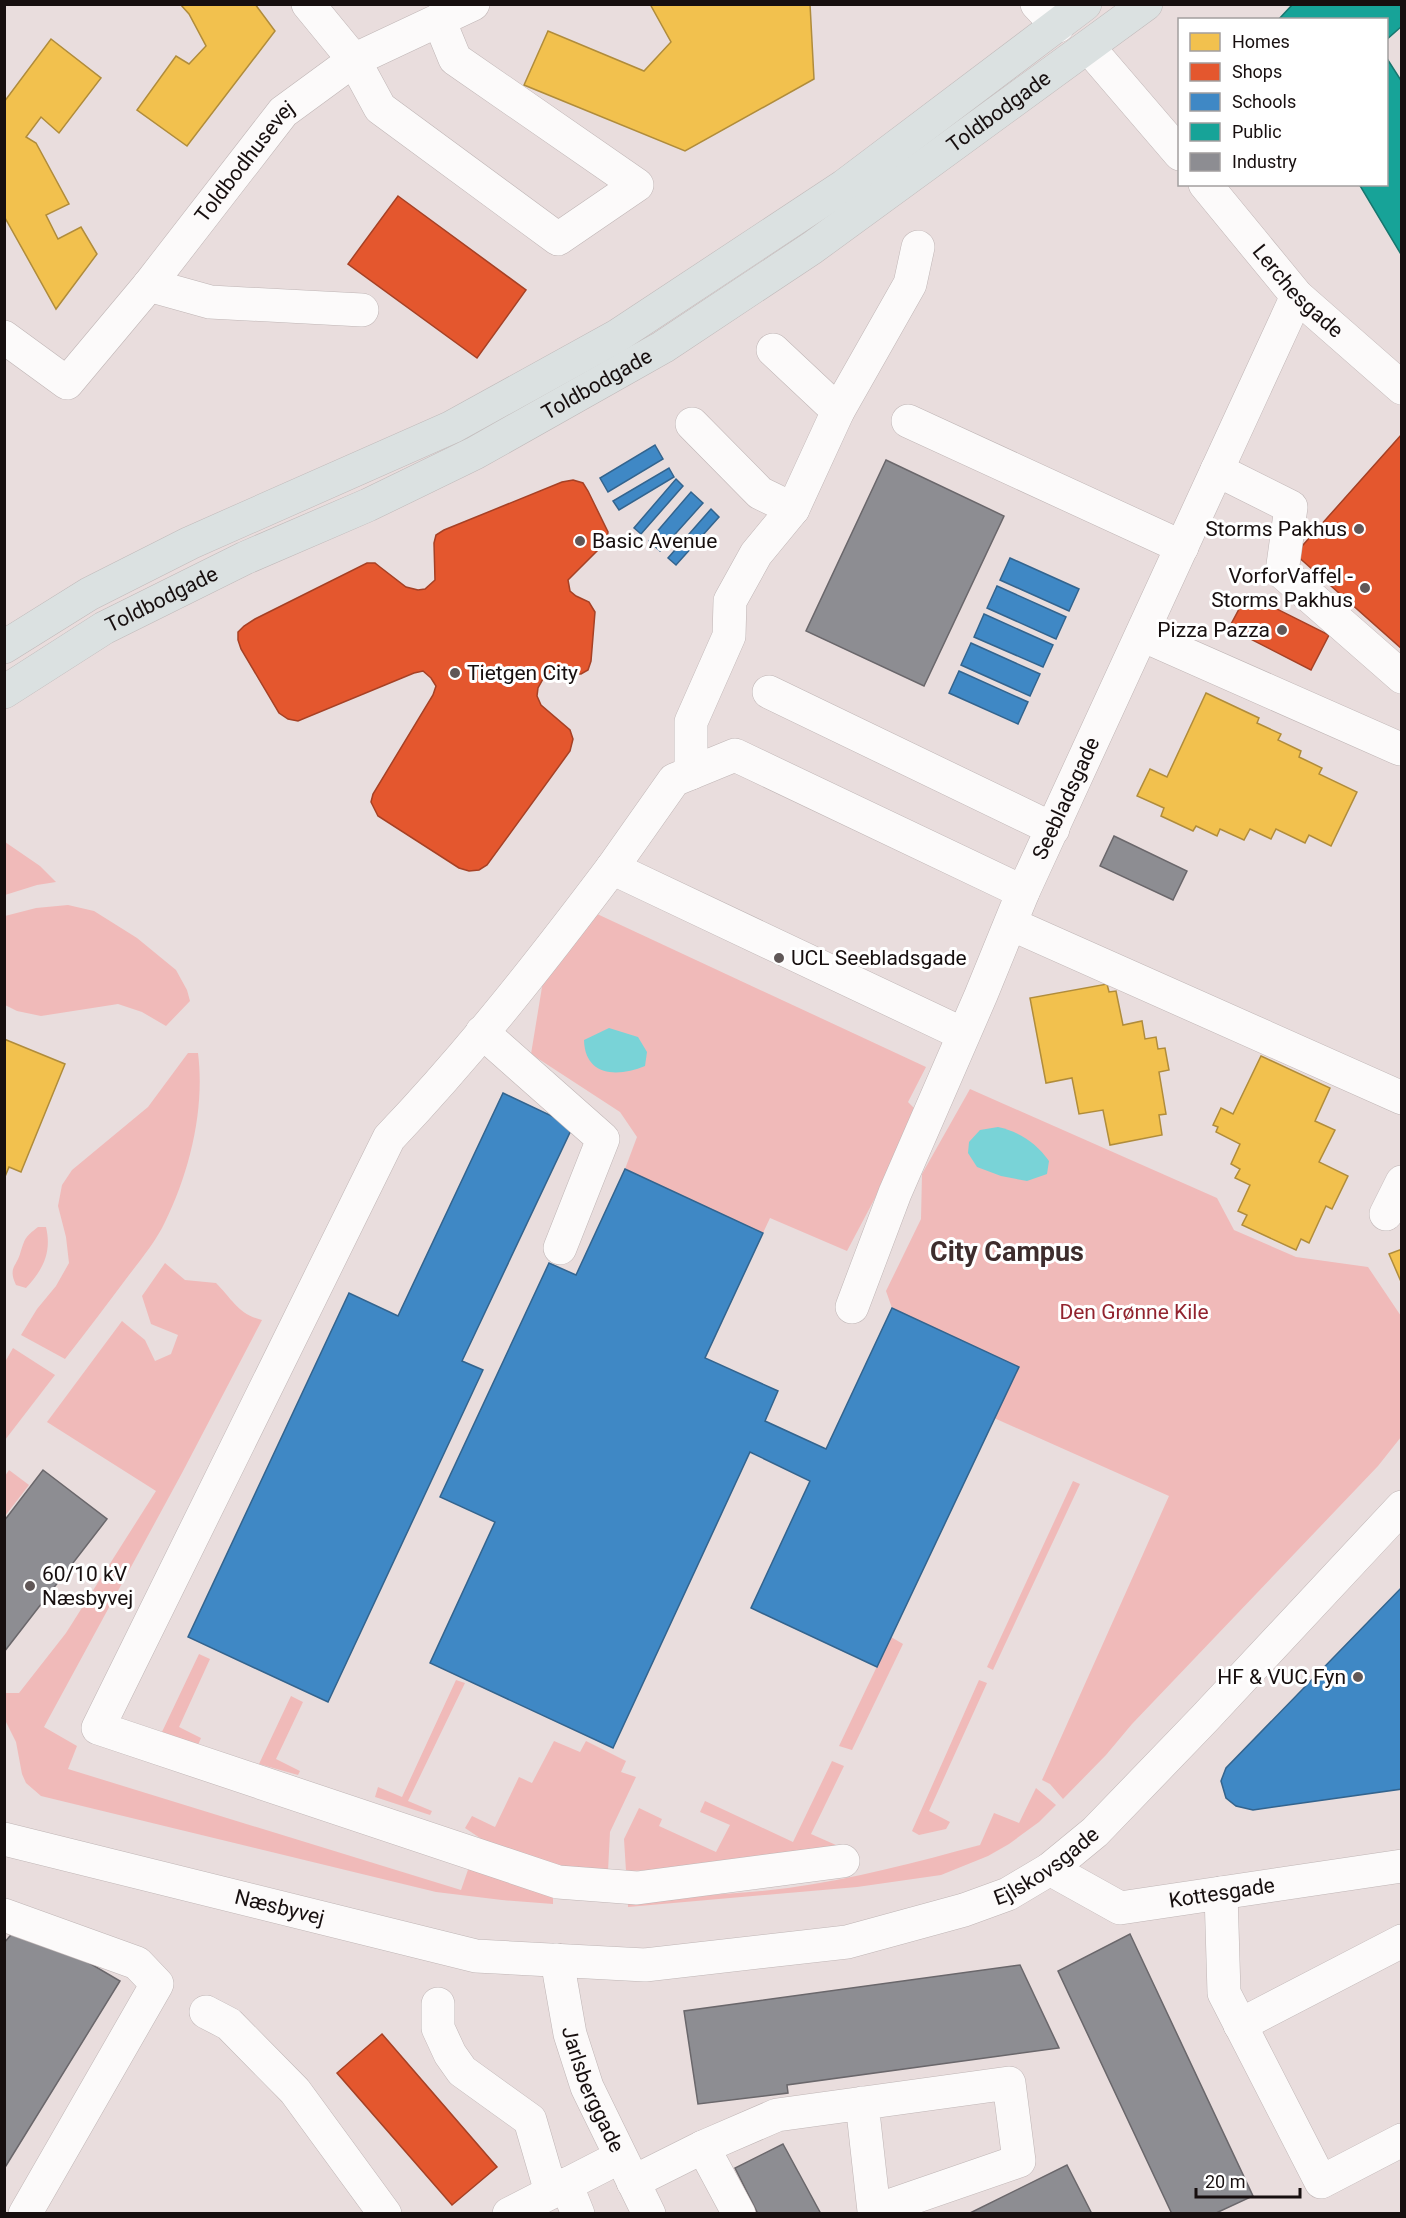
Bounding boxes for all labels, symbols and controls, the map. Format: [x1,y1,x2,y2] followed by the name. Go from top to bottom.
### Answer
[1178,18,1388,186] legend
[1232,31,1290,52] text: Homes
[1232,61,1282,82] text: Shops
[942,66,1055,157] street label: Toldbodgade
[1232,91,1296,112] text: Schools
[190,96,299,227] street label: Toldbodhusevej
[1232,121,1282,142] text: Public
[1232,151,1297,172] text: Industry
[1248,240,1348,343] street label: Lerchesgade
[538,344,656,425] street label: Toldbodgade
[1205,517,1347,541] place label: Storms Pakhus
[1352,522,1366,536] marker: Storms Pakhus
[592,529,717,553] place label: Basic Avenue
[573,534,587,548] marker: Basic Avenue
[101,561,222,637] street label: Toldbodgade
[1211,564,1353,612] place label: VorforVaffel - Storms Pakhus
[1358,581,1372,595] marker: VorforVaffel - Storms Pakhus
[1157,618,1270,642] place label: Pizza Pazza
[1275,623,1289,637] marker: Pizza Pazza
[467,661,578,685] place label: Tietgen City
[448,666,462,680] marker: Tietgen City
[1028,733,1105,863] street label: Seebladsgade
[791,946,967,970] place label: UCL Seebladsgade
[772,951,786,965] marker: UCL Seebladsgade
[930,1236,1084,1268] district label: City Campus
[1059,1300,1209,1324] park label: Den Grønne Kile
[42,1562,133,1610] place label: 60/10 kV Næsbyvej
[23,1579,37,1593] marker: 60/10 kV Næsbyvej
[1217,1665,1346,1689] place label: HF & VUC Fyn
[1351,1670,1365,1684] marker: HF & VUC Fyn
[990,1822,1104,1910] street label: Ejlskovsgade
[1167,1873,1276,1913] street label: Kottesgade
[232,1885,327,1930] street label: Næsbyvej
[557,2025,629,2156] street label: Jarlsberggade
[1196,2161,1300,2199] scale bar
[1205,2171,1245,2192] text: 20 m

